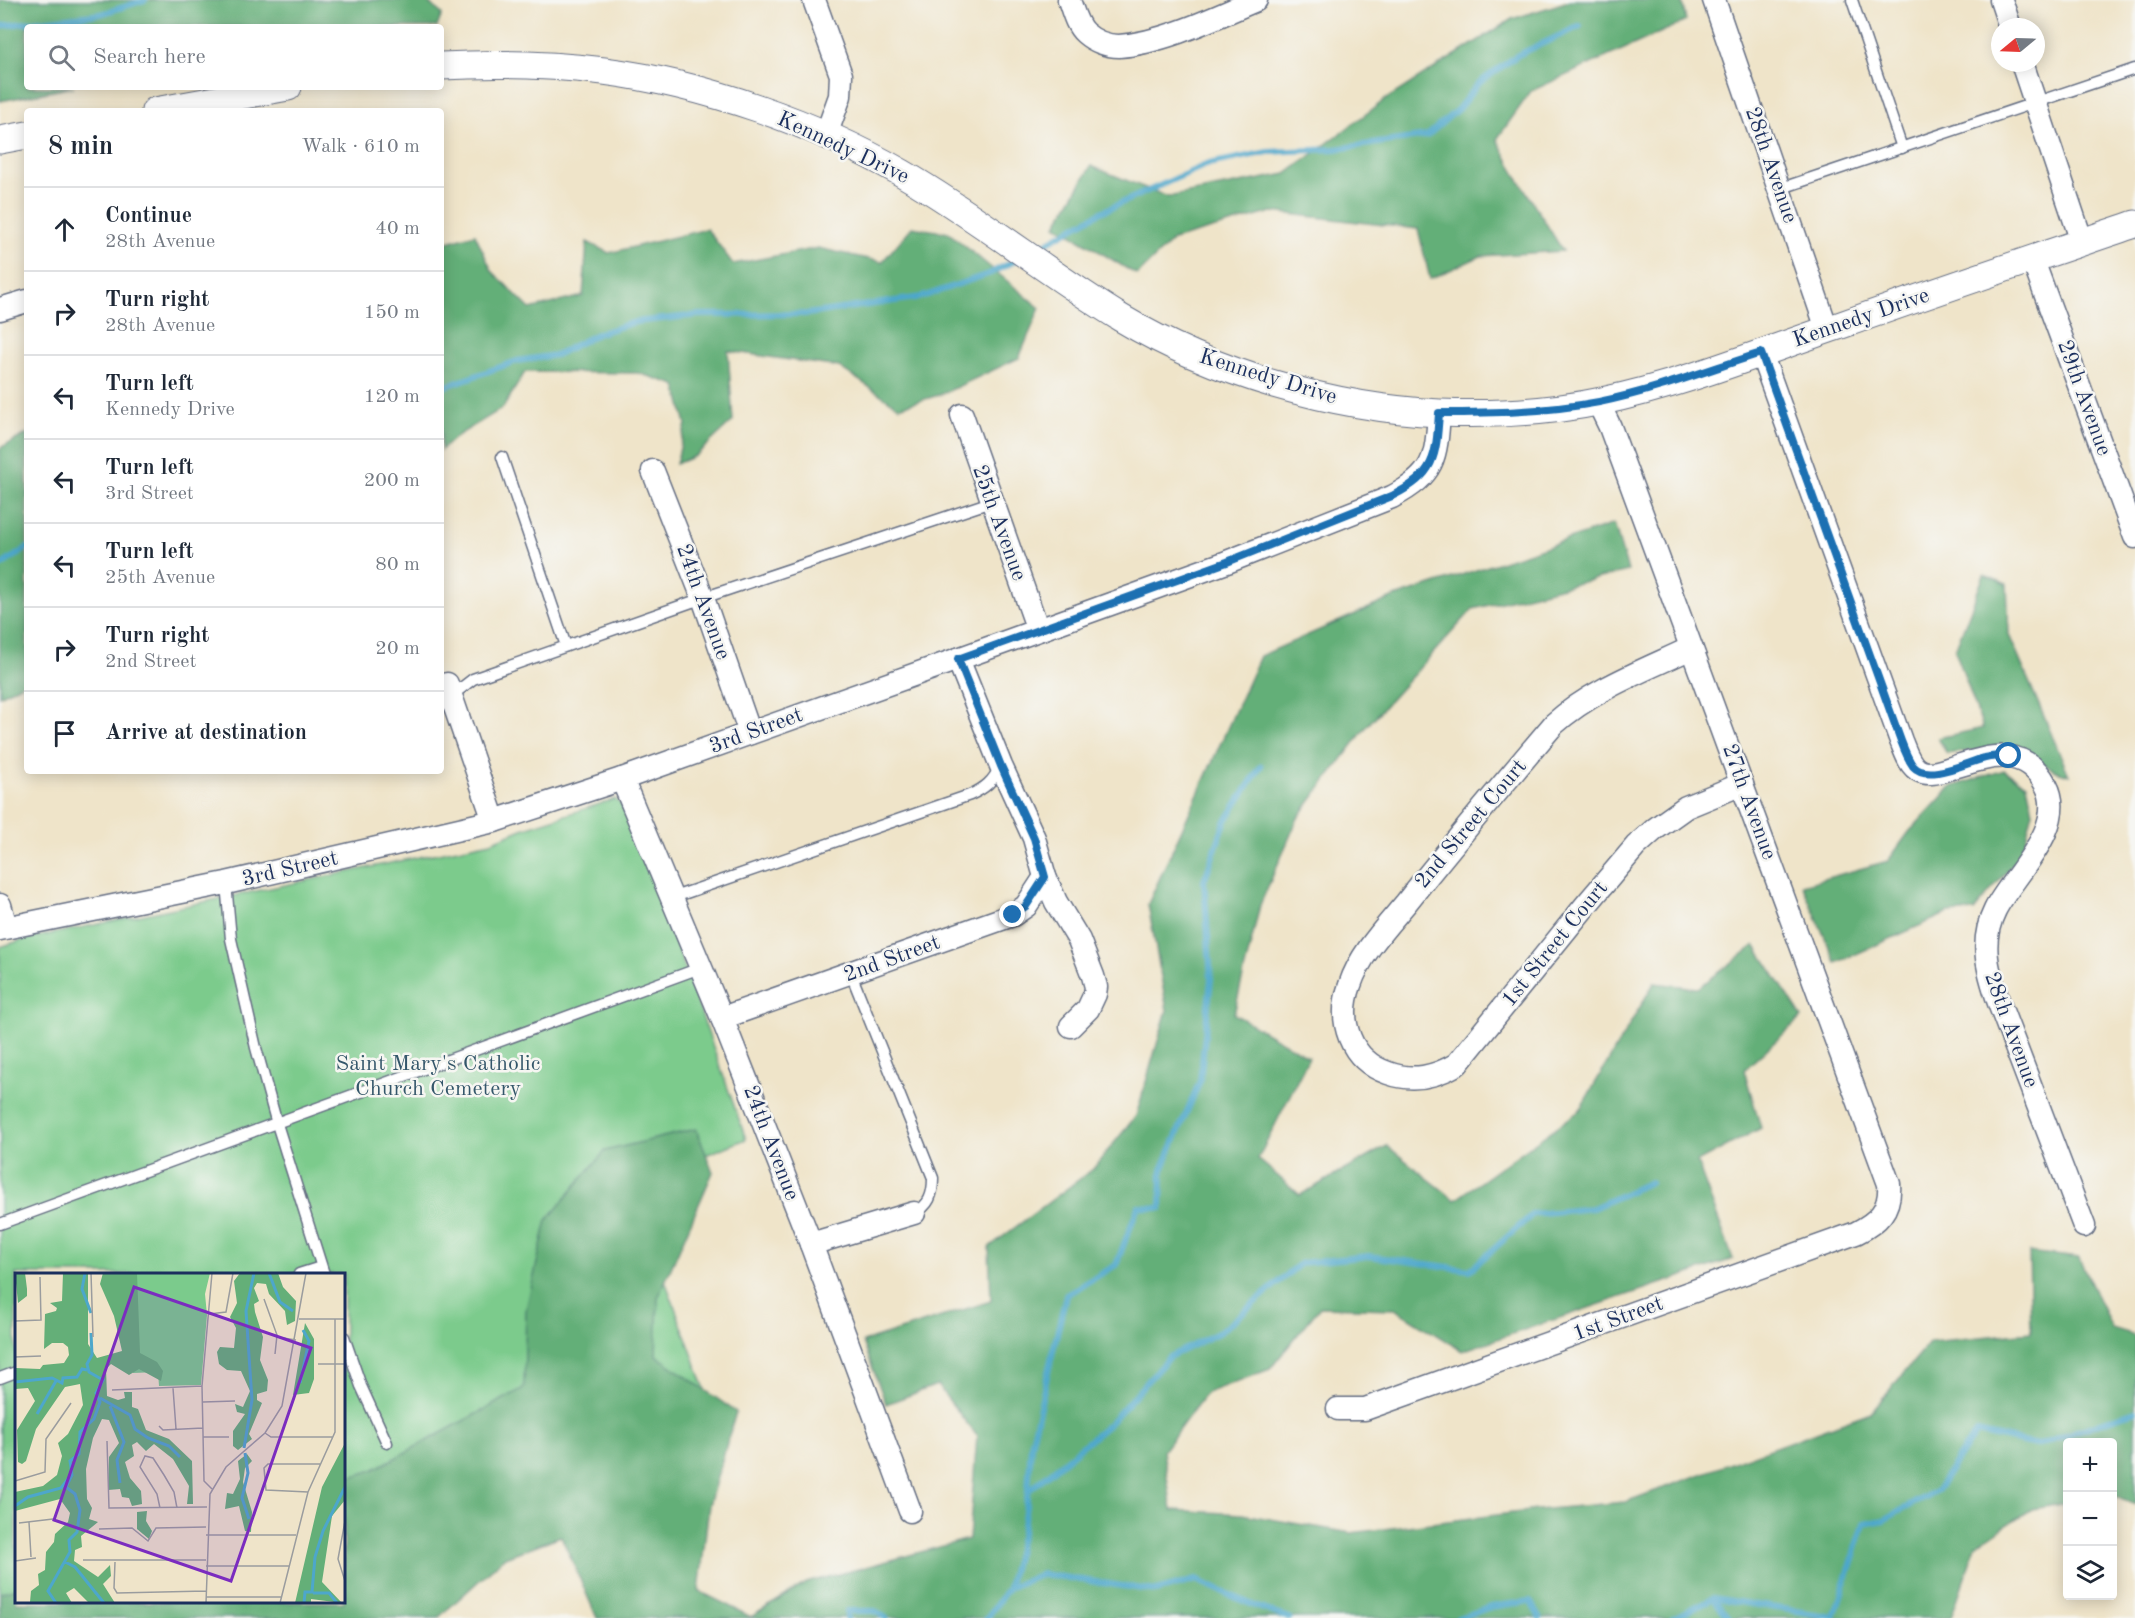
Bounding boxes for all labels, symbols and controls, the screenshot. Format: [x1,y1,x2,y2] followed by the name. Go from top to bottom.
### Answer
[1991,18,2045,72] north arrow
[24,24,444,90] search box
[45,41,78,74] icon: search
[93,46,206,68] text: Search here
[1741,104,1801,226] street label: 28th Avenue
[774,108,912,188] street label: Kennedy Drive
[48,134,113,160] text: 8 min
[301,137,420,157] text: Walk · 610 m
[105,205,192,227] text: Continue
[48,213,81,246] icon: ahead
[375,219,420,239] text: 40 m
[105,232,215,252] text: 28th Avenue
[1790,284,1932,352] street label: Kennedy Drive
[105,289,209,311] text: Turn right
[48,297,81,330] icon: right
[364,303,420,323] text: 150 m
[105,316,215,336] text: 28th Avenue
[2053,337,2115,459] street label: 29th Avenue
[1197,346,1339,408] street label: Kennedy Drive
[105,373,194,395] text: Turn left
[48,381,81,414] icon: left
[364,387,420,407] text: 120 m
[105,400,235,420] text: Kennedy Drive
[105,457,194,479] text: Turn left
[968,462,1030,584] street label: 25th Avenue
[48,465,81,498] icon: left
[364,471,420,491] text: 200 m
[105,484,194,504] text: 3rd Street
[105,541,194,563] text: Turn left
[672,541,734,663] street label: 24th Avenue
[48,549,81,582] icon: left
[375,555,420,575] text: 80 m
[105,568,215,588] text: 25th Avenue
[105,625,209,647] text: Turn right
[48,633,81,666] icon: right
[375,639,420,659] text: 20 m
[105,652,196,672] text: 2nd Street
[706,704,806,758] street label: 3rd Street
[48,717,81,750] icon: arrive
[105,722,307,744] text: Arrive at destination
[1718,741,1780,863] street label: 27th Avenue
[1995,742,2021,768] route start
[1411,755,1531,893] street label: 2nd Street Court
[240,847,340,891] street label: 3rd Street
[1498,877,1612,1011] street label: 1st Street Court
[999,901,1025,927] route end
[841,931,943,987] street label: 2nd Street
[1980,969,2042,1091] street label: 28th Avenue
[336,1053,540,1100] park label: Saint Mary's Catholic Church Cemetery
[739,1082,803,1204] street label: 24th Avenue
[15,1273,345,1603] inset map
[1570,1293,1666,1345] street label: 1st Street
[2063,1438,2117,1600] map controls
[2063,1438,2117,1492] button: +
[2063,1492,2117,1546] button: −
[2063,1546,2117,1600] button: layers

